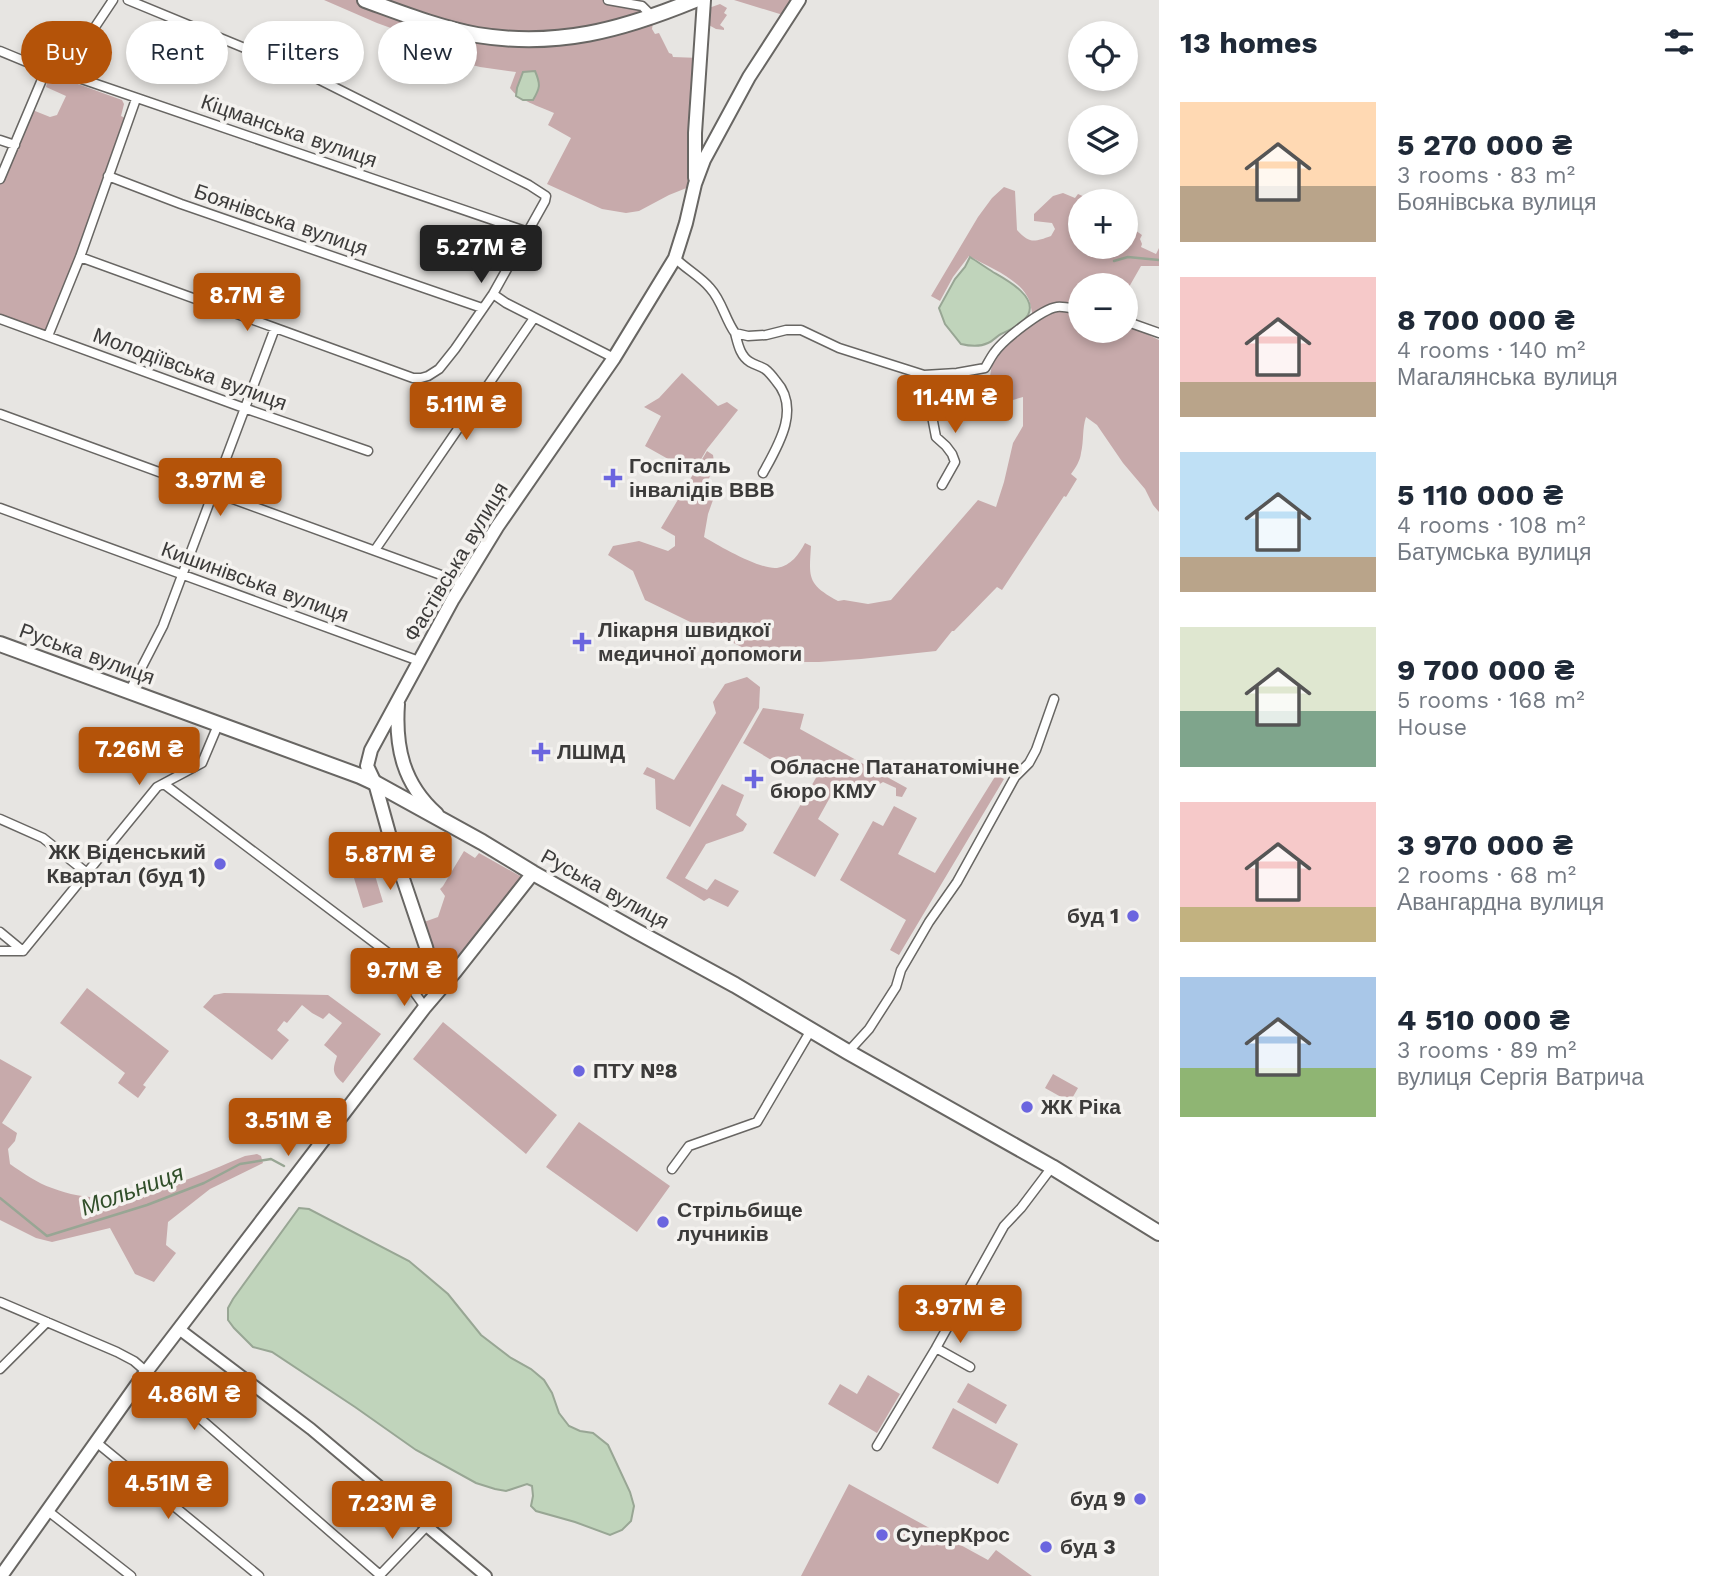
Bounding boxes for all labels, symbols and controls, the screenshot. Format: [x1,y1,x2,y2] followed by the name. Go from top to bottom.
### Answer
[21,21,112,84] chip: Buy
[126,21,228,84] chip: Rent
[242,21,364,84] chip: Filters
[378,21,477,84] chip: New
[1068,21,1138,343] map controls
[1068,21,1138,91] button: locate
[1660,23,1698,61] icon: filters
[1180,25,1317,60] text: 13 homes
[198,89,381,172] street label: Кіцманська вулиця
[1068,105,1138,175] button: layers
[1397,127,1572,162] text: 5 270 000 ₴
[1236,130,1320,214] icon: home
[1397,162,1575,189] text: 3 rooms · 83 m²
[191,178,371,261] street label: Боянівська вулиця
[1068,189,1138,259] button: +
[1397,189,1596,216] text: Боянівська вулиця
[416,226,546,285] pin: 5.27M ₴
[436,234,526,261] text: 5.27M ₴
[1068,273,1138,343] button: −
[190,274,304,333] pin: 8.7M ₴
[209,282,285,309] text: 8.7M ₴
[1397,302,1575,337] text: 8 700 000 ₴
[1236,305,1320,389] icon: home
[90,322,290,415] street label: Молодіївська вулиця
[1397,337,1585,364] text: 4 rooms · 140 m²
[1397,364,1618,391] text: Магалянська вулиця
[890,376,1020,435] pin: 11.4M ₴
[401,382,531,442] pin: 5.11M ₴
[913,384,997,411] text: 11.4M ₴
[426,391,506,418] text: 5.11M ₴
[629,453,775,502] place label: Госпіталь інвалідів ВВВ
[155,458,285,518] pin: 3.97M ₴
[175,467,265,494] text: 3.97M ₴
[603,468,623,488] marker: Госпіталь інвалідів ВВВ
[1397,477,1563,512] text: 5 110 000 ₴
[398,478,513,646] street label: Фастівська вулиця
[1236,480,1320,564] icon: home
[1397,512,1586,539] text: 4 rooms · 108 m²
[158,536,352,627] street label: Кишинівська вулиця
[1397,539,1592,566] text: Батумська вулиця
[16,617,158,690] street label: Руська вулиця
[598,617,802,666] place label: Лікарня швидкої медичної допомоги
[572,632,592,652] marker: Лікарня швидкої медичної допомоги
[1397,652,1574,687] text: 9 700 000 ₴
[1236,655,1320,739] icon: home
[1397,687,1585,714] text: 5 rooms · 168 m²
[1397,714,1467,741] text: House
[74,728,204,787] pin: 7.26M ₴
[95,736,183,763] text: 7.26M ₴
[557,739,625,764] place label: ЛШМД
[531,742,551,762] marker: ЛШМД
[770,754,1019,803] place label: Обласне Патанатомічне бюро КМУ
[744,769,764,789] marker: Обласне Патанатомічне бюро КМУ
[1397,827,1573,862] text: 3 970 000 ₴
[1236,830,1320,914] icon: home
[325,832,455,892] pin: 5.87M ₴
[47,839,206,888] place label: ЖК Віденський Квартал (буд 1)
[345,841,435,868] text: 5.87M ₴
[537,843,674,934] street label: Руська вулиця
[212,856,228,872] marker: ЖК Віденський Квартал (буд 1)
[1397,862,1576,889] text: 2 rooms · 68 m²
[1397,889,1604,916] text: Авангардна вулиця
[1067,903,1119,928] place label: буд 1
[1125,908,1141,924] marker: буд 1
[347,948,461,1008] pin: 9.7M ₴
[367,957,441,984] text: 9.7M ₴
[1397,1002,1570,1037] text: 4 510 000 ₴
[1236,1005,1320,1089] icon: home
[1397,1037,1576,1064] text: 3 rooms · 89 m²
[593,1058,678,1083] place label: ПТУ №8
[571,1063,587,1079] marker: ПТУ №8
[1397,1064,1644,1091] text: вулиця Сергія Ватрича
[1040,1094,1121,1119] place label: ЖК Ріка
[223,1098,353,1158] pin: 3.51M ₴
[1019,1099,1035,1115] marker: ЖК Ріка
[245,1107,331,1134] text: 3.51M ₴
[77,1159,187,1222] water label: Мольниця
[677,1197,803,1246] place label: Стрільбище лучників
[655,1214,671,1230] marker: Стрільбище лучників
[895,1286,1025,1345] pin: 3.97M ₴
[915,1294,1005,1321] text: 3.97M ₴
[129,1372,259,1432] pin: 4.86M ₴
[148,1381,240,1408] text: 4.86M ₴
[103,1462,233,1521] pin: 4.51M ₴
[124,1470,212,1497] text: 4.51M ₴
[327,1482,457,1541] pin: 7.23M ₴
[1070,1486,1126,1511] place label: буд 9
[348,1490,436,1517] text: 7.23M ₴
[1132,1491,1148,1507] marker: буд 9
[896,1522,1010,1547] place label: СуперКрос
[874,1527,890,1543] marker: СуперКрос
[1060,1534,1116,1559] place label: буд 3
[1038,1539,1054,1555] marker: буд 3

